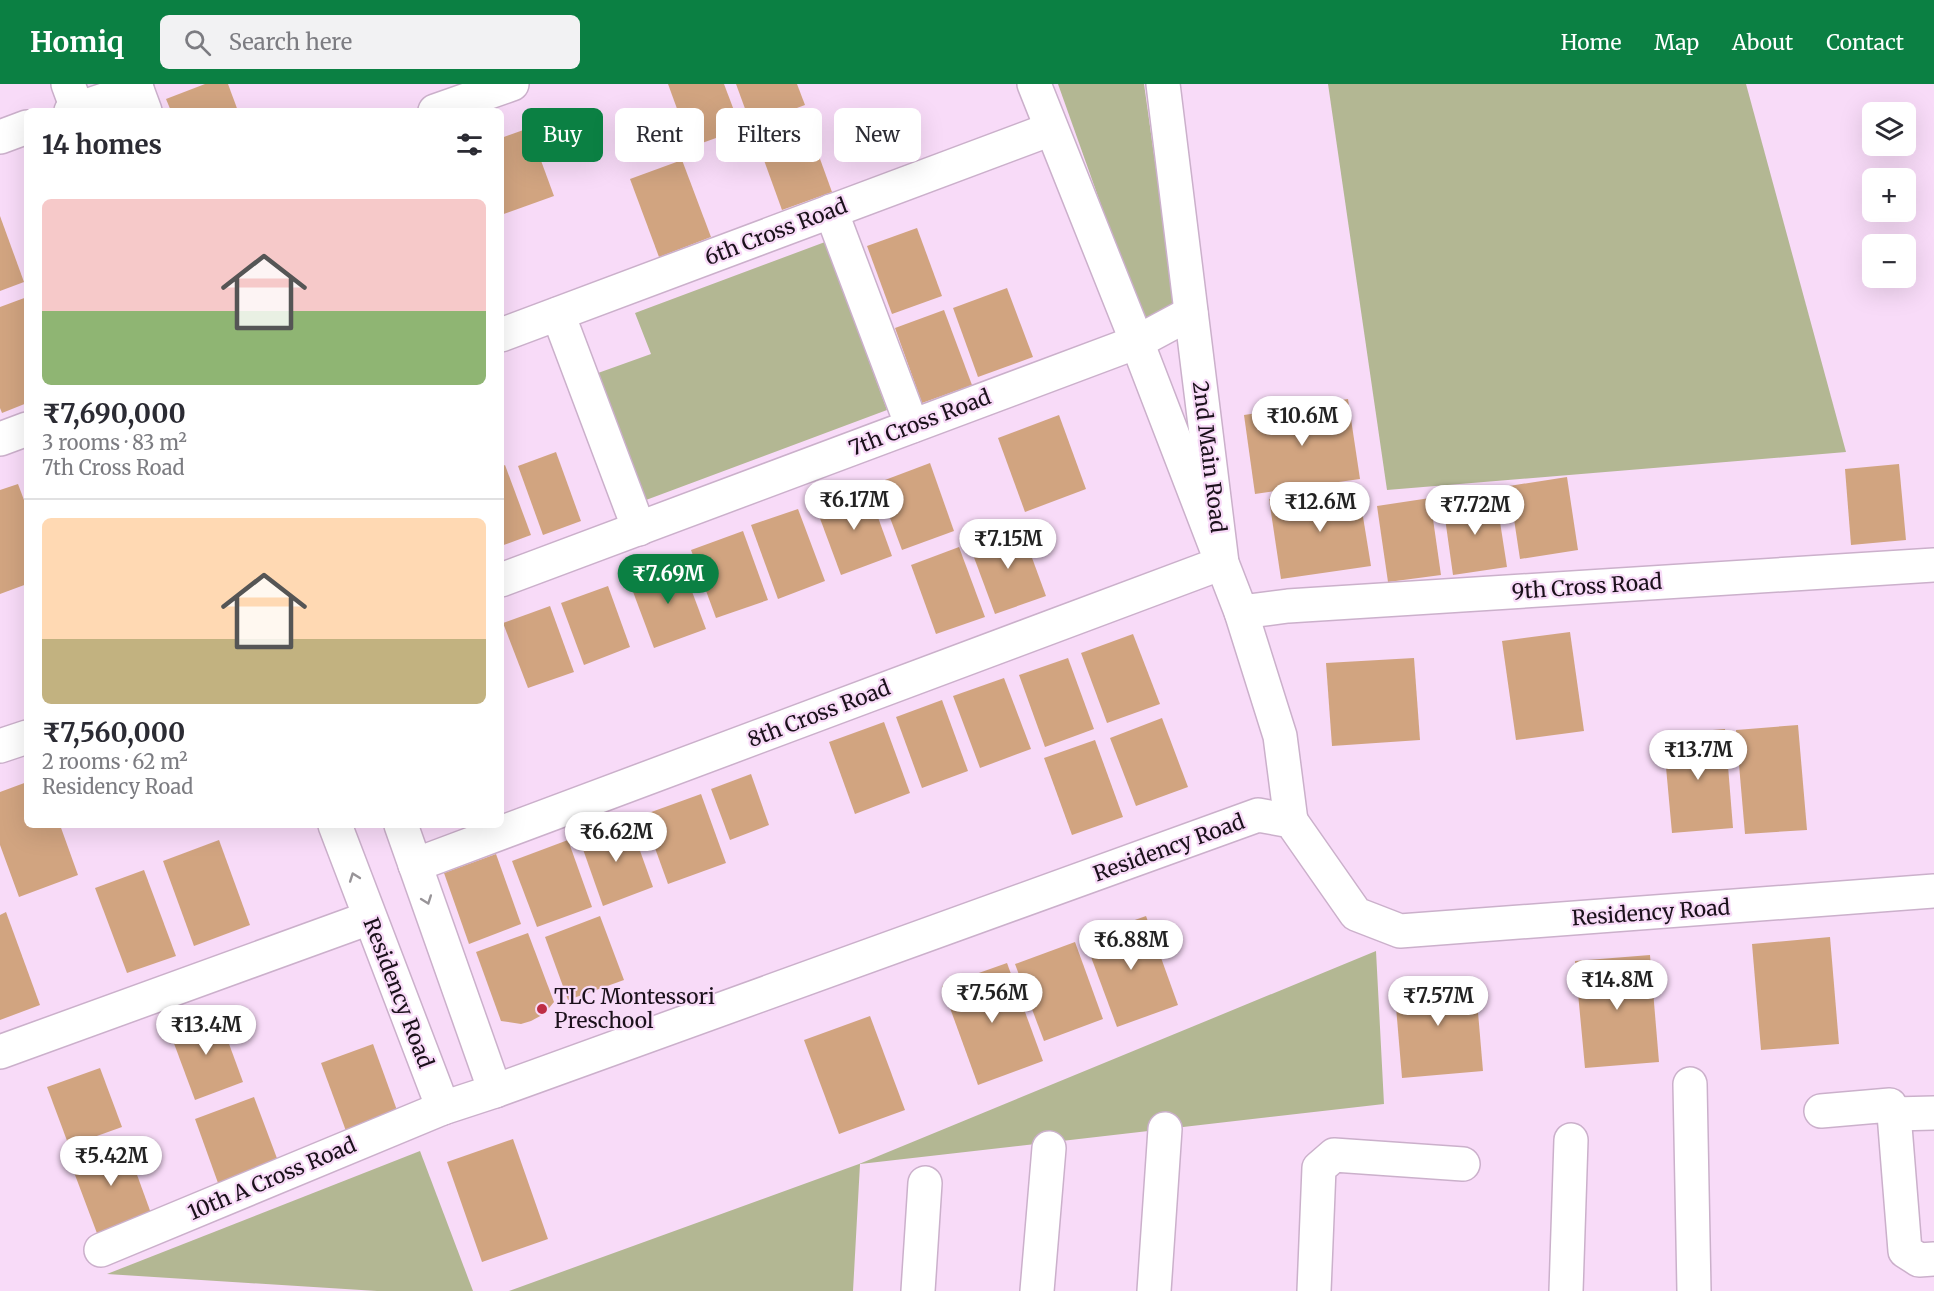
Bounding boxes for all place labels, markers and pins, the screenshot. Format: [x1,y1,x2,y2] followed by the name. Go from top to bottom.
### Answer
[1253,396,1351,447] pin: ₹10.6M
[805,480,903,531] pin: ₹6.17M
[1271,482,1369,533] pin: ₹12.6M
[1426,485,1524,536] pin: ₹7.72M
[959,519,1057,570] pin: ₹7.15M
[619,554,717,605] pin: ₹7.69M
[1649,730,1747,781] pin: ₹13.7M
[567,812,665,863] pin: ₹6.62M
[1082,920,1180,971] pin: ₹6.88M
[1568,960,1666,1011] pin: ₹14.8M
[943,973,1041,1024] pin: ₹7.56M
[1389,976,1487,1027] pin: ₹7.57M
[554,983,715,1034] place label: TLC Montessori Preschool
[535,1002,549,1016] marker: TLC Montessori Preschool
[157,1005,255,1056] pin: ₹13.4M
[62,1136,160,1187] pin: ₹5.42M

